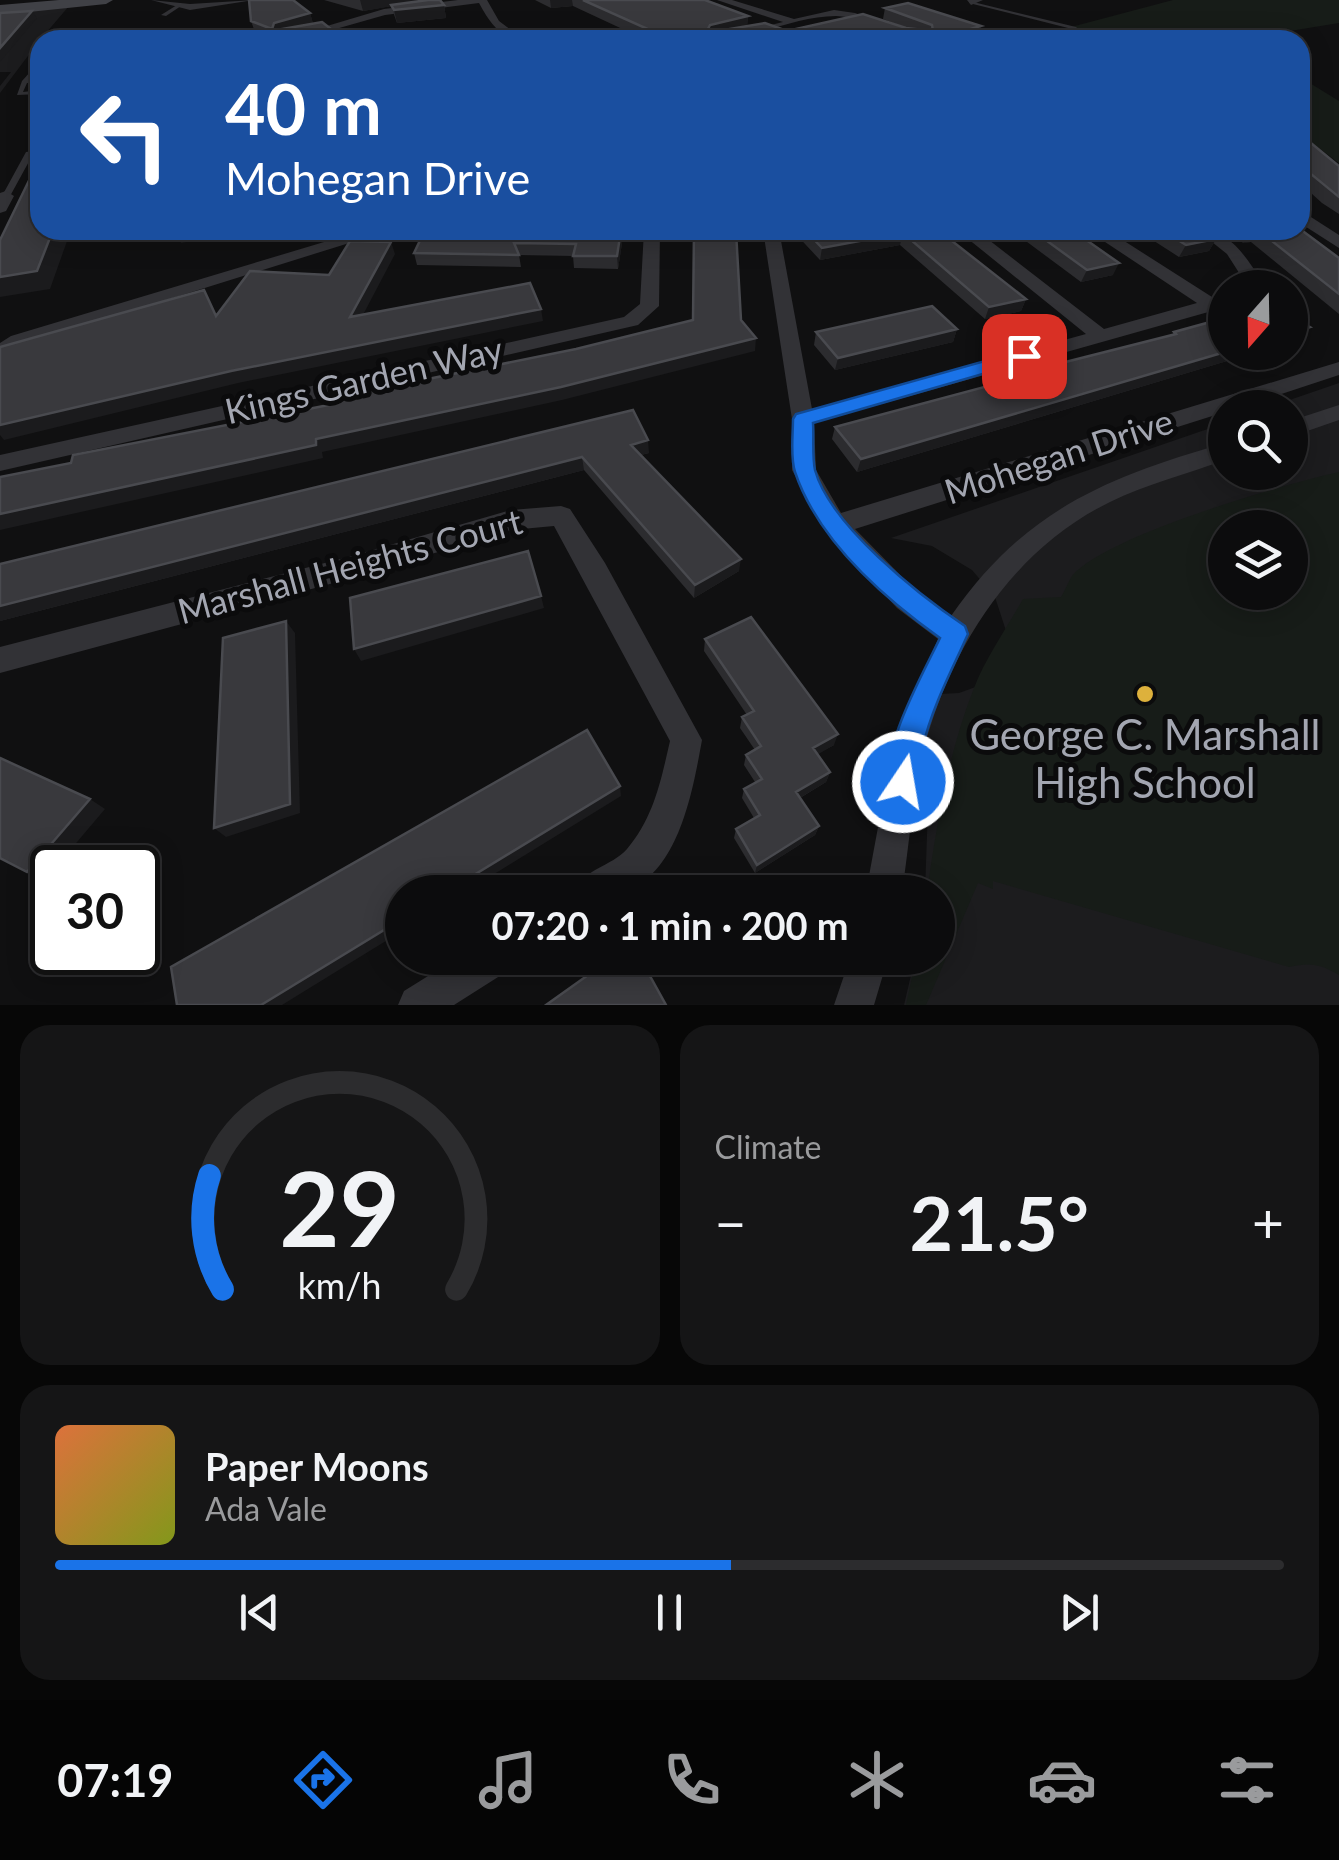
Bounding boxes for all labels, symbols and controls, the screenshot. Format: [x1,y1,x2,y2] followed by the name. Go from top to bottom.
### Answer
[225,66,382,150] text: 40 m
[60,70,190,200] icon: left
[225,151,530,205] text: Mohegan Drive
[1208,270,1308,370] north arrow
[1208,270,1308,610] map controls
[982,314,1067,399] pin
[221,327,507,431] street label: Kings Garden Way
[997,329,1052,384] icon: arrive
[1208,390,1308,490] button: search
[939,398,1178,512] street label: Mohegan Drive
[173,499,527,631] street label: Marshall Heights Court
[1208,510,1308,610] button: layers
[1134,683,1156,705] marker: George C. Marshall High School
[969,709,1321,807] place label: George C. Marshall High School
[851,730,955,834] position arrow
[30,845,160,975] speed limit sign: 30
[491,902,849,948] text: 07:20 · 1 min · 200 m
[715,1127,821,1166] text: Climate
[279,1144,400,1269] text: 29
[910,1177,1089,1267] text: 21.5°
[715,1189,746,1255] text: −
[1252,1189,1284,1255] text: +
[298,1264,382,1307] text: km/h
[205,1443,429,1489] text: Paper Moons
[205,1489,327,1528] text: Ada Vale
[232,1585,287,1640] icon: previous
[642,1585,697,1640] icon: pause
[1052,1585,1107,1640] icon: next
[288,1745,358,1815] icon: directions
[473,1745,543,1815] icon: music
[657,1745,727,1815] icon: phone
[842,1745,912,1815] icon: climate
[1027,1745,1097,1815] icon: car
[1212,1745,1282,1815] icon: filters
[57,1753,173,1807] text: 07:19

